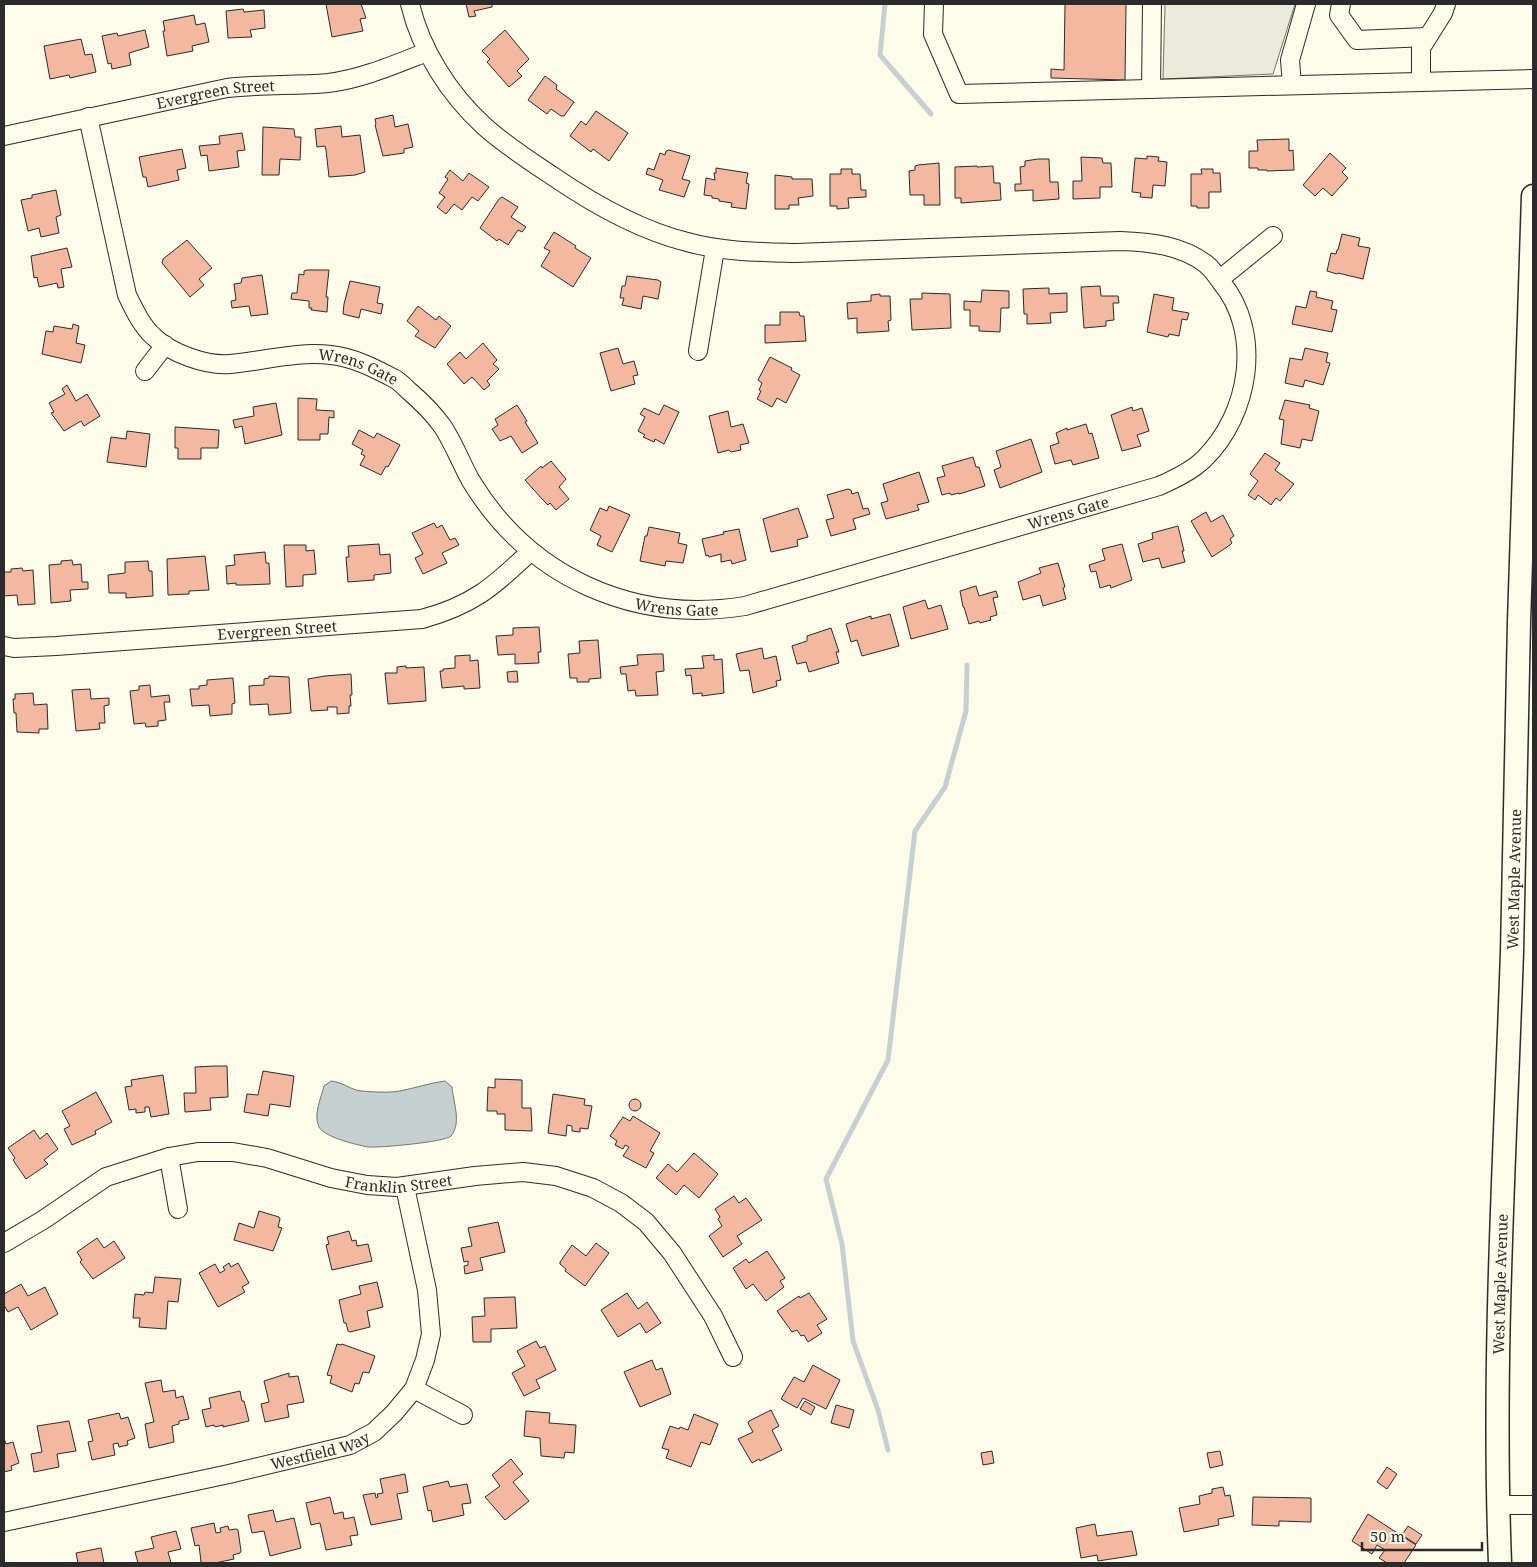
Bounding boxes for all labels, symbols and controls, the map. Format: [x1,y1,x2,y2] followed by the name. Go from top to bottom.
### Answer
[154,75,275,113] street label: Evergreen Street
[318,344,402,389] street label: Wrens Gate
[1025,491,1111,534] street label: Wrens Gate
[633,593,719,620] street label: Wrens Gate
[217,615,338,644] street label: Evergreen Street
[1502,809,1525,950] street label: West Maple Avenue
[343,1169,453,1197] street label: Franklin Street
[1488,1213,1512,1355] street label: West Maple Avenue
[268,1426,373,1474] street label: Westfield Way
[1362,1520,1482,1552] scale bar
[1370,1526,1405,1546] text: 50 m

